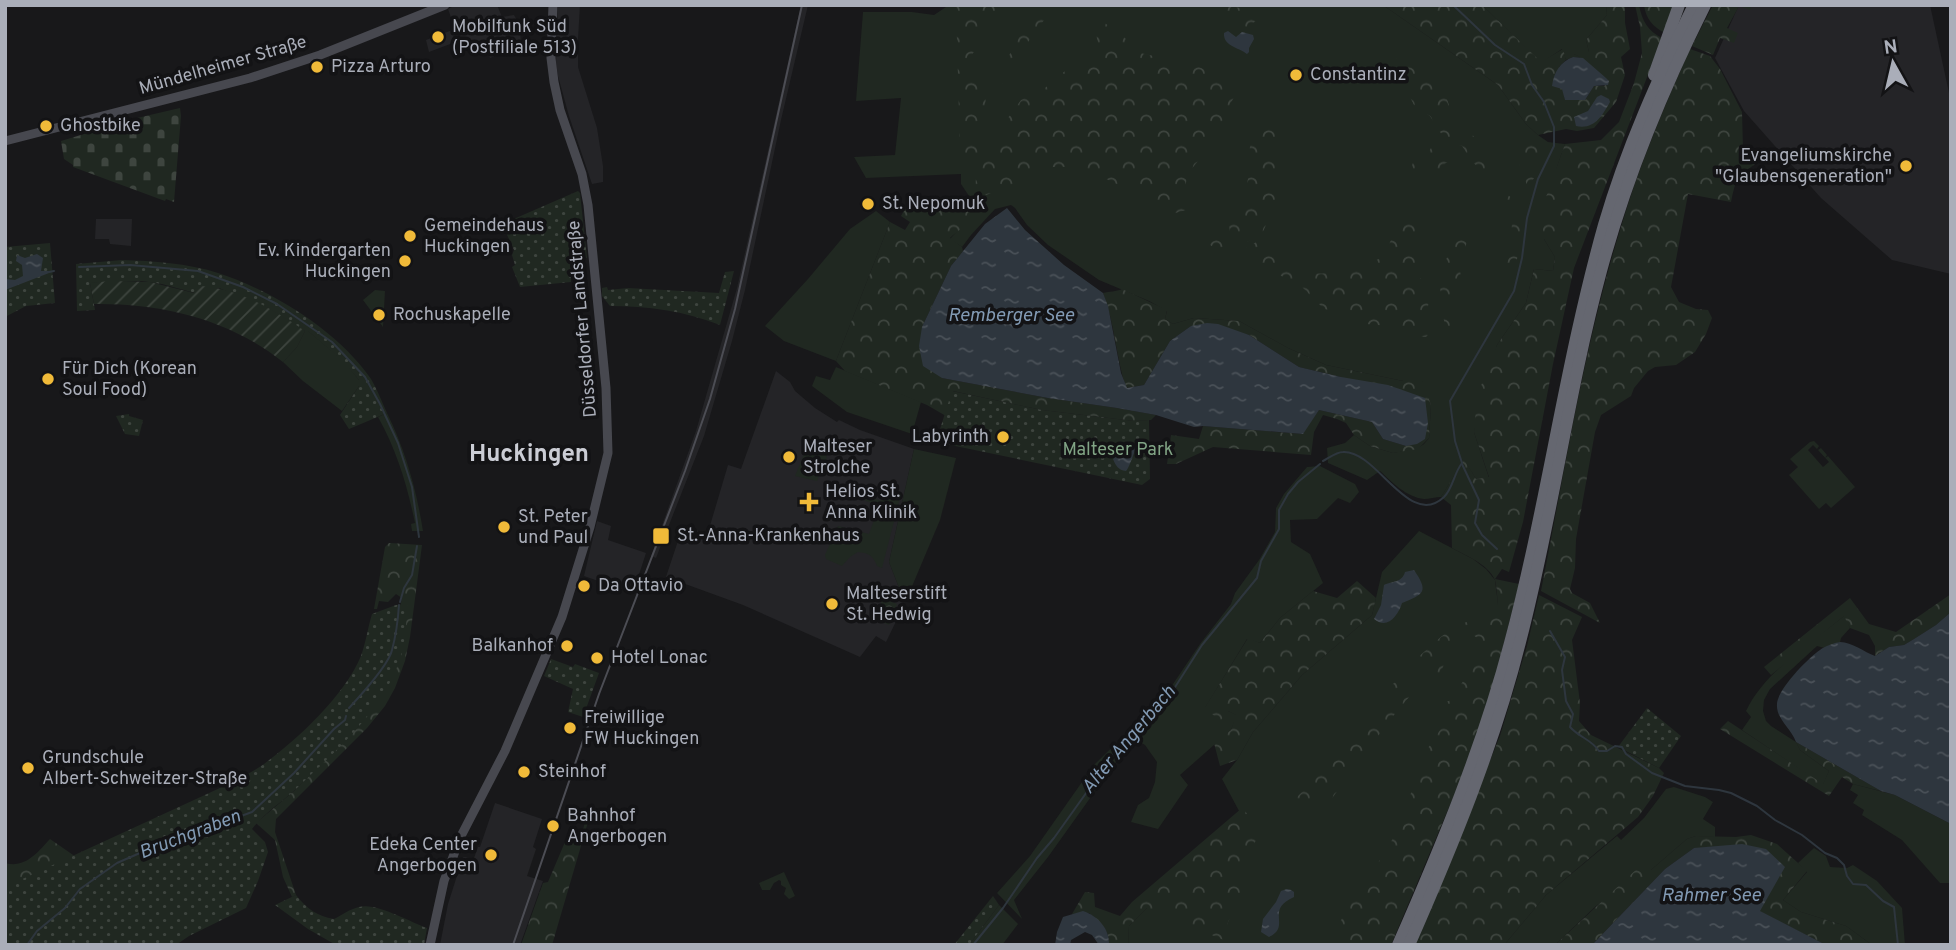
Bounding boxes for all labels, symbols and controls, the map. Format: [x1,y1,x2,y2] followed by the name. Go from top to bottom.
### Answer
[452,16,577,60] place label: Mobilfunk Süd (Postfiliale 513)
[1858,28,1928,98] north arrow
[430,29,446,45] marker: Mobilfunk Süd (Postfiliale 513)
[137,31,309,101] street label: Mündelheimer Straße
[1882,35,1899,61] text: N
[331,56,431,79] place label: Pizza Arturo
[309,59,325,75] marker: Pizza Arturo
[1310,64,1407,87] place label: Constantinz
[1288,67,1304,83] marker: Constantinz
[60,115,141,138] place label: Ghostbike
[38,118,54,134] marker: Ghostbike
[1715,145,1892,189] place label: Evangeliumskirche "Glaubensgeneration"
[1898,158,1914,174] marker: Evangeliumskirche "Glaubensgeneration"
[882,193,985,216] place label: St. Nepomuk
[860,196,876,212] marker: St. Nepomuk
[424,215,545,259] place label: Gemeindehaus Huckingen
[563,220,603,418] street label: Düsseldorfer Landstraße
[402,228,418,244] marker: Gemeindehaus Huckingen
[258,240,391,284] place label: Ev. Kindergarten Huckingen
[397,253,413,269] marker: Ev. Kindergarten Huckingen
[393,304,511,327] place label: Rochuskapelle
[948,304,1074,328] water label: Remberger See
[371,307,387,323] marker: Rochuskapelle
[62,358,197,402] place label: Für Dich (Korean Soul Food)
[40,371,56,387] marker: Für Dich (Korean Soul Food)
[912,426,989,449] place label: Labyrinth
[995,429,1011,445] marker: Labyrinth
[803,436,872,480] place label: Malteser Strolche
[1063,439,1173,462] park label: Malteser Park
[469,440,589,470] district label: Huckingen
[781,449,797,465] marker: Malteser Strolche
[825,481,917,525] place label: Helios St. Anna Klinik
[799,492,819,512] marker: Helios St. Anna Klinik
[518,506,588,550] place label: St. Peter und Paul
[496,519,512,535] marker: St. Peter und Paul
[677,525,860,548] place label: St.-Anna-Krankenhaus
[651,526,671,546] marker: St.-Anna-Krankenhaus
[598,575,683,598] place label: Da Ottavio
[576,578,592,594] marker: Da Ottavio
[846,583,947,627] place label: Malteserstift St. Hedwig
[824,596,840,612] marker: Malteserstift St. Hedwig
[472,635,553,658] place label: Balkanhof
[559,638,575,654] marker: Balkanhof
[611,647,708,670] place label: Hotel Lonac
[589,650,605,666] marker: Hotel Lonac
[1077,680,1182,799] water label: Alter Angerbach
[584,707,699,751] place label: Freiwillige FW Huckingen
[562,720,578,736] marker: Freiwillige FW Huckingen
[42,747,247,791] place label: Grundschule Albert-Schweitzer-Straße
[20,760,36,776] marker: Grundschule Albert-Schweitzer-Straße
[538,761,606,784] place label: Steinhof
[516,764,532,780] marker: Steinhof
[136,804,245,865] water label: Bruchgraben
[567,805,667,849] place label: Bahnhof Angerbogen
[545,818,561,834] marker: Bahnhof Angerbogen
[369,834,477,878] place label: Edeka Center Angerbogen
[483,847,499,863] marker: Edeka Center Angerbogen
[1661,884,1761,908] water label: Rahmer See

